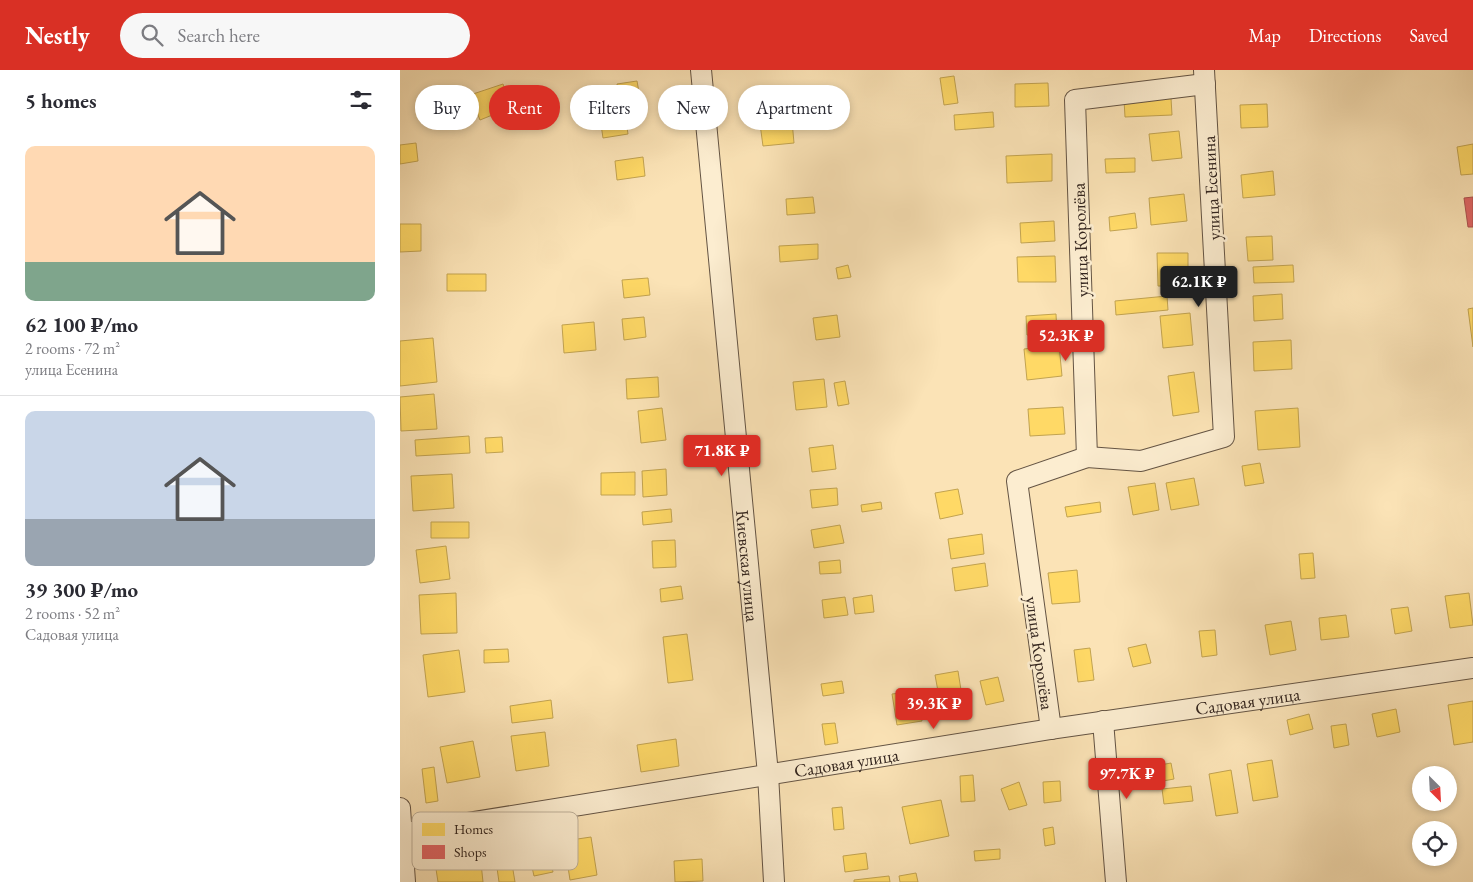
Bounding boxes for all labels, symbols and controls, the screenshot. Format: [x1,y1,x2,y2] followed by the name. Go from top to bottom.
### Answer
[120,13,470,58] search box
[25,20,90,51] text: Nestly
[138,21,166,49] icon: search
[178,23,260,48] text: Search here
[1249,24,1281,47] text: Map
[1309,24,1381,47] text: Directions
[1409,24,1448,47] text: Saved
[415,85,479,130] chip: Buy
[489,85,560,130] chip: Rent
[570,85,648,130] chip: Filters
[658,85,728,130] chip: New
[738,85,850,130] chip: Apartment
[347,86,375,114] icon: filters
[25,87,97,114] text: 5 homes
[1197,134,1225,241] street label: улица Есенина
[155,178,245,268] icon: home
[1066,182,1093,298] street label: улица Королёва
[1153,266,1245,308] pin: 62.1K ₽
[1171,271,1227,292] text: 62.1K ₽
[25,311,138,338] text: 62 100 ₽/mo
[1020,320,1112,362] pin: 52.3K ₽
[1038,325,1094,346] text: 52.3K ₽
[25,338,120,359] text: 2 rooms · 72 m²
[25,359,118,380] text: улица Есенина
[676,434,768,477] pin: 71.8K ₽
[694,440,750,461] text: 71.8K ₽
[155,444,245,534] icon: home
[731,509,765,624] street label: Киевская улица
[25,576,138,603] text: 39 300 ₽/mo
[1021,595,1059,712] street label: улица Королёва
[25,603,120,624] text: 2 rooms · 52 m²
[25,624,119,645] text: Садовая улица
[1194,682,1302,720] street label: Садовая улица
[888,688,980,730] pin: 39.3K ₽
[906,693,962,714] text: 39.3K ₽
[792,742,901,782] street label: Садовая улица
[1081,758,1173,800] pin: 97.7K ₽
[1099,763,1155,784] text: 97.7K ₽
[1412,766,1458,811] north arrow
[1412,766,1457,866] map controls
[412,812,578,870] legend
[454,820,494,838] text: Homes
[1412,821,1457,866] button: locate
[454,843,487,861] text: Shops

